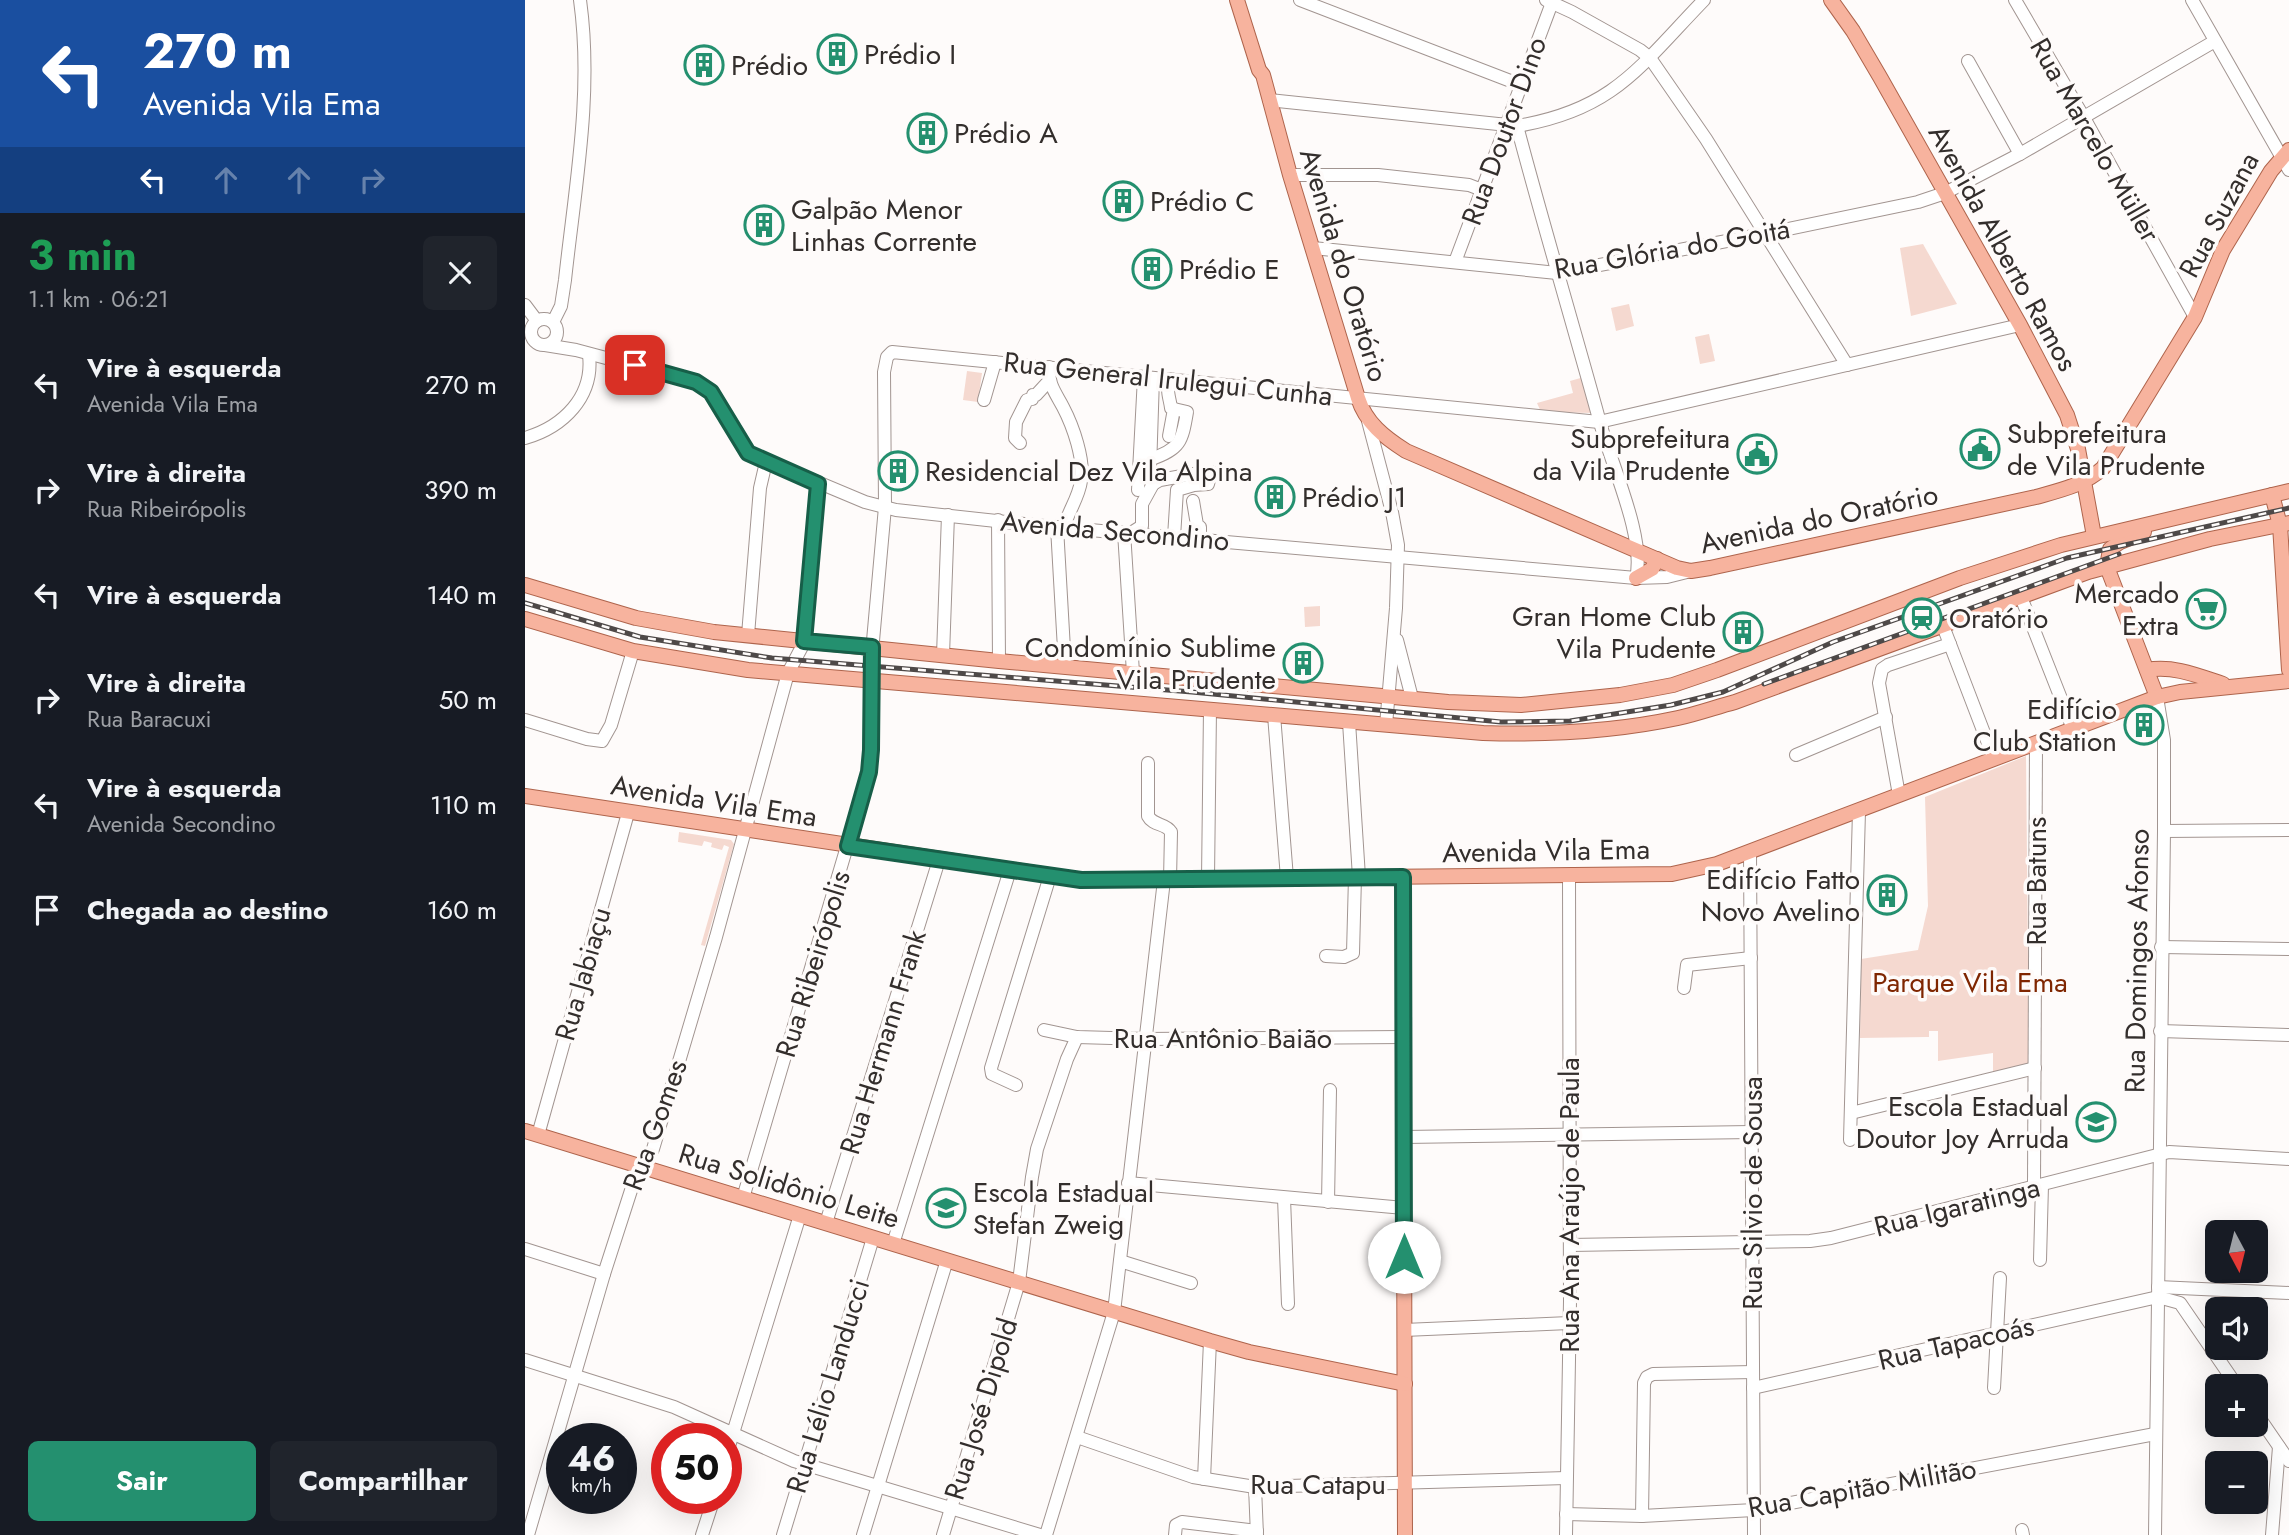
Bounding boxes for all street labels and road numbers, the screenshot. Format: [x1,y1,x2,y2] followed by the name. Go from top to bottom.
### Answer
[2020,30,2170,250] street label: Rua Marcelo Müller
[1451,31,1557,231] street label: Rua Doutor Dino
[1918,117,2088,379] street label: Avenida Alberto Ramos
[1289,143,1399,387] street label: Avenida do Oratório
[2169,145,2269,285] street label: Rua Suzana
[1551,208,1793,290] street label: Rua Glória do Goitá
[1002,341,1334,417] street label: Rua General Irulegui Cunha
[1696,474,1942,564] street label: Avenida do Oratório
[999,501,1231,561] street label: Avenida Secondino
[608,764,820,838] street label: Avenida Vila Ema
[2016,817,2057,945] street label: Rua Batuns
[2114,828,2160,1094] street label: Rua Domingos Afonso
[1442,829,1650,873] street label: Avenida Vila Ema
[765,865,861,1063] street label: Rua Ribeirópolis
[544,902,622,1046] street label: Rua Jabiaçu
[829,924,937,1159] street label: Rua Hermann Frank
[1114,1018,1332,1059] street label: Rua Antônio Baião
[612,1054,698,1196] street label: Rua Gomes
[1549,1057,1590,1353] street label: Rua Ana Araújo de Paula
[1732,1076,1773,1310] street label: Rua Silvio de Sousa
[674,1133,904,1239] street label: Rua Solidônio Leite
[1870,1167,2044,1247] street label: Rua Igaratinga
[776,1274,880,1498] street label: Rua Lélio Landucci
[1874,1305,2038,1381] street label: Rua Tapacoás
[934,1313,1028,1505] street label: Rua José Dipold
[1744,1448,1980,1528] street label: Rua Capitão Militão
[1250,1464,1386,1505] street label: Rua Catapu

